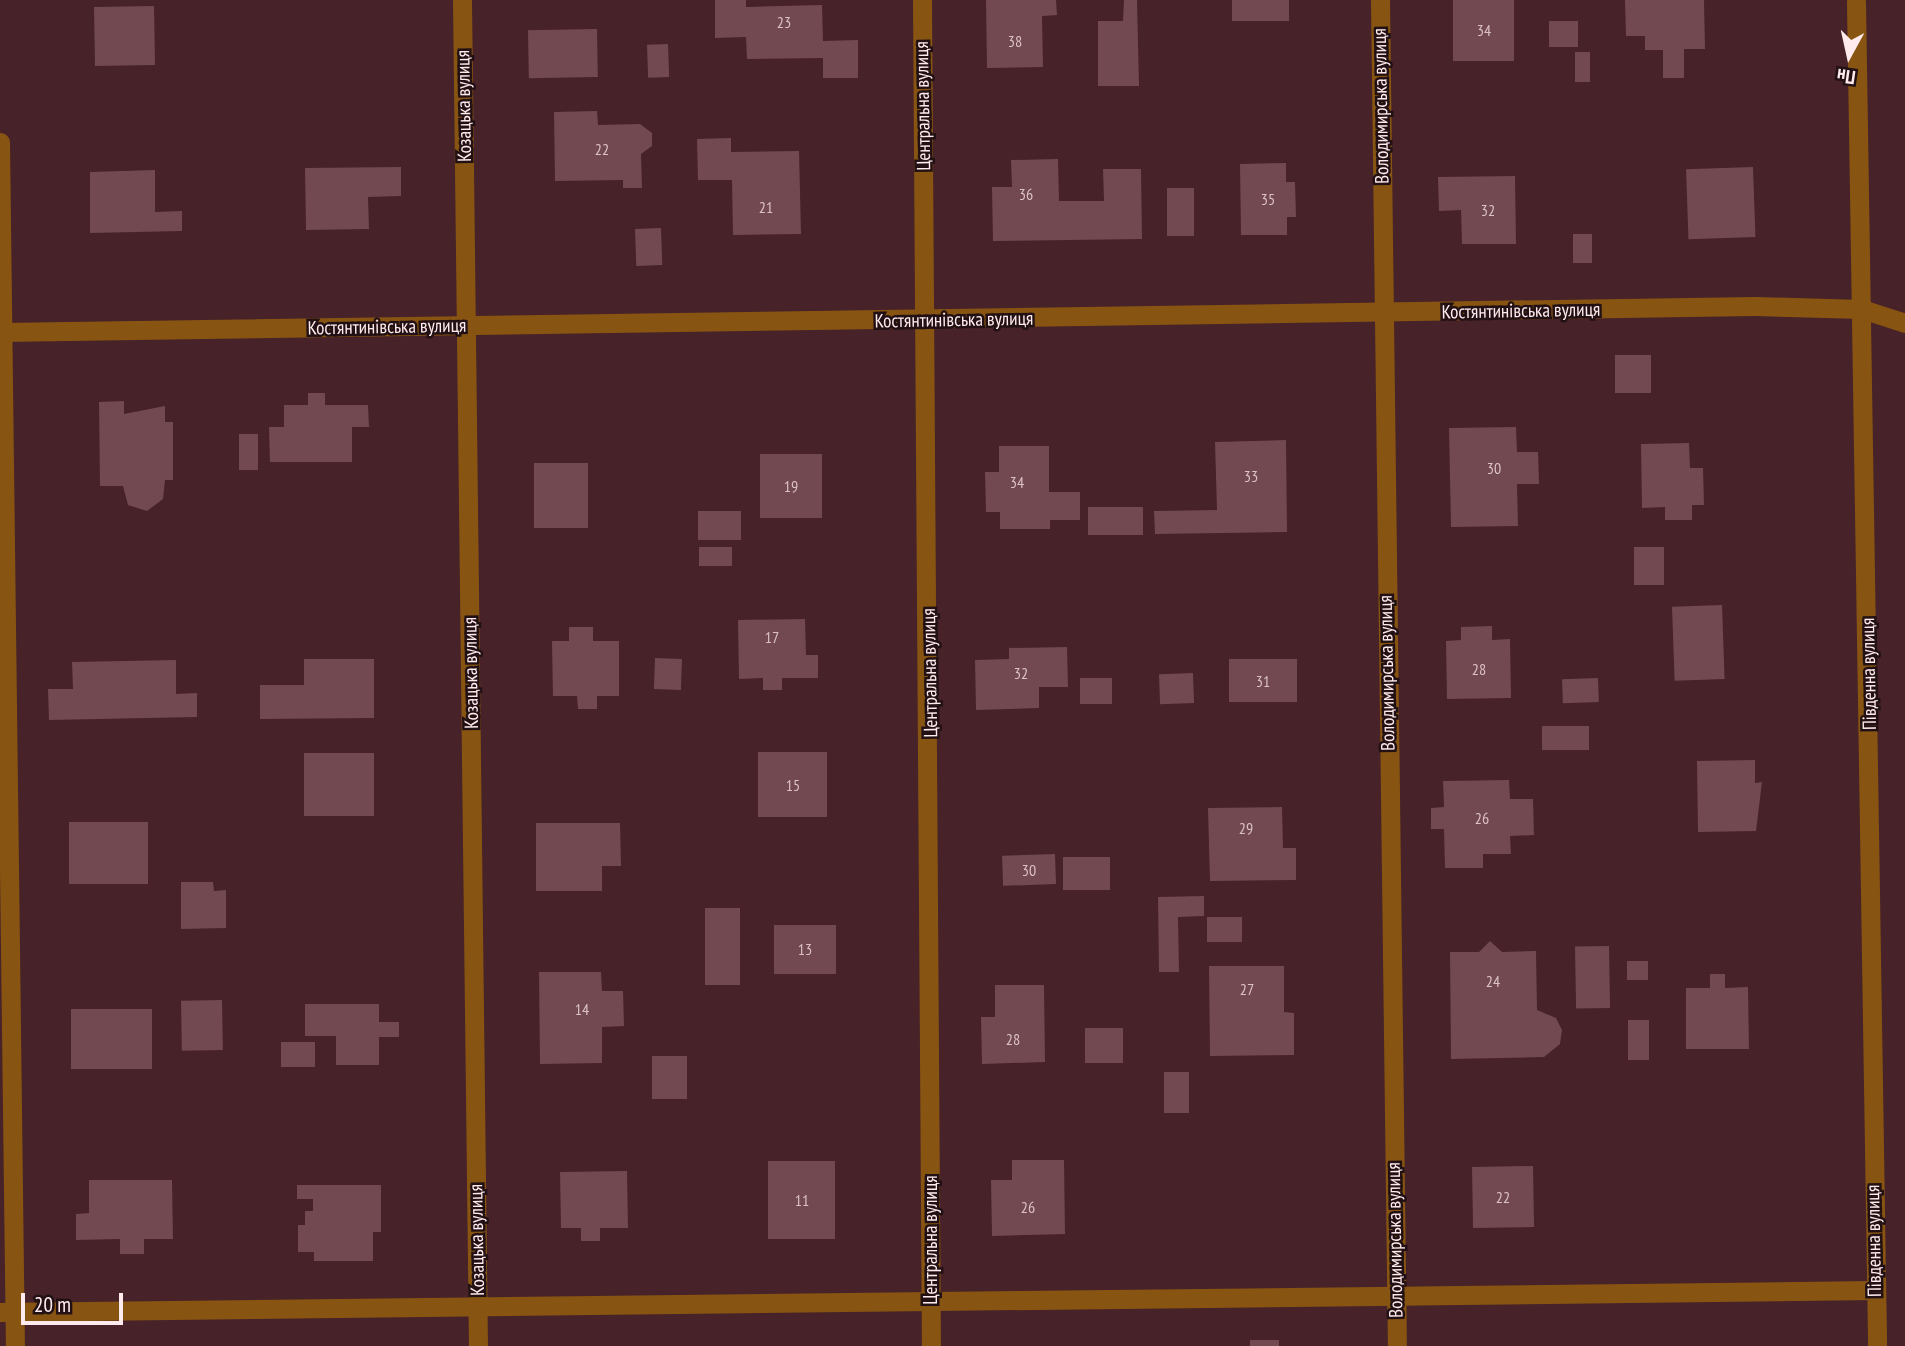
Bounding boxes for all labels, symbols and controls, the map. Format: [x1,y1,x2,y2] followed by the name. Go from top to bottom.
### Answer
[777,12,791,32] house number: 23
[1477,20,1491,40] house number: 34
[1814,21,1884,91] north arrow
[1368,28,1394,184] street label: Володимирська вулиця
[1008,31,1022,51] house number: 38
[910,41,936,171] street label: Центральна вулиця
[452,50,476,162] street label: Козацька вулиця
[1835,64,1857,90] text: Пн
[595,139,609,159] house number: 22
[1019,184,1033,204] house number: 36
[1261,189,1275,209] house number: 35
[759,197,773,217] house number: 21
[1481,200,1495,220] house number: 32
[1441,298,1601,324] street label: Костянтинівська вулиця
[874,307,1034,333] street label: Костянтинівська вулиця
[307,314,467,340] street label: Костянтинівська вулиця
[1487,458,1501,478] house number: 30
[1244,466,1258,486] house number: 33
[1010,472,1024,492] house number: 34
[784,476,798,496] house number: 19
[1374,595,1400,751] street label: Володимирська вулиця
[917,608,943,738] street label: Центральна вулиця
[459,617,483,729] street label: Козацька вулиця
[1857,618,1881,730] street label: Південна вулиця
[765,627,779,647] house number: 17
[1472,659,1486,679] house number: 28
[1014,663,1028,683] house number: 32
[1256,671,1270,691] house number: 31
[786,775,800,795] house number: 15
[1475,808,1489,828] house number: 26
[1239,818,1253,838] house number: 29
[1022,860,1036,880] house number: 30
[798,939,812,959] house number: 13
[1486,971,1500,991] house number: 24
[1240,979,1254,999] house number: 27
[575,999,589,1019] house number: 14
[1006,1029,1020,1049] house number: 28
[1382,1162,1408,1318] street label: Володимирська вулиця
[920,1175,942,1305] street label: Центральна вулиця
[465,1184,489,1296] street label: Козацька вулиця
[1862,1185,1886,1297] street label: Південна вулиця
[1496,1187,1510,1207] house number: 22
[795,1190,809,1210] house number: 11
[1021,1197,1035,1217] house number: 26
[24,1280,126,1324] scale bar
[34,1291,71,1318] text: 20 m

